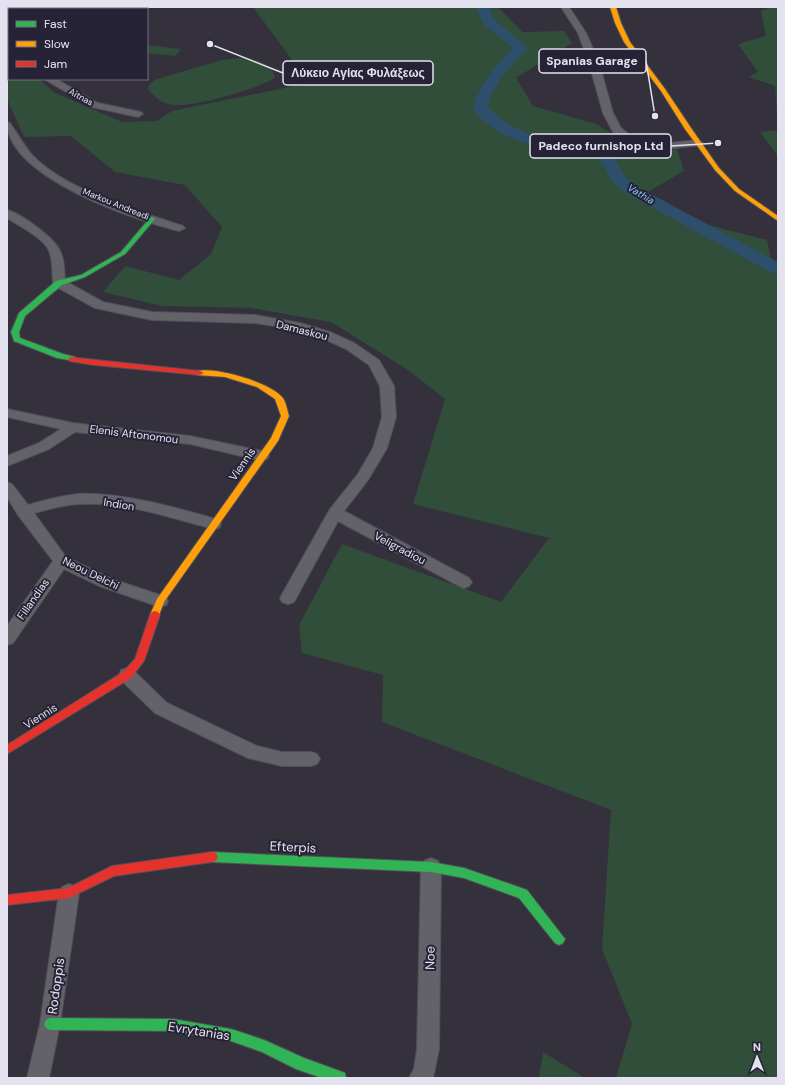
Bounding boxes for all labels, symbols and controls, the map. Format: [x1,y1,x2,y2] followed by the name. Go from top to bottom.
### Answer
[8,8,148,80] legend
[44,16,67,32] text: Fast
[44,36,70,52] text: Slow
[539,49,646,73] callout: Spanias Garage
[546,53,638,69] text: Spanias Garage
[44,56,67,72] text: Jam
[283,61,433,85] callout: Λύκειο Αγίας Φυλάξεως
[291,65,425,81] text: Λύκειο Αγίας Φυλάξεως
[67,85,96,109] street label: Aitnas
[530,134,671,158] callout: Padeco furnishop Ltd
[539,138,664,154] text: Padeco furnishop Ltd
[625,181,657,207] water label: Vathia
[81,185,151,223] street label: Markou Andreadi
[275,317,329,343] street label: Damaskou
[89,422,179,446] street label: Elenis Aftonomou
[226,445,258,483] street label: Viennis
[102,495,136,513] street label: Indion
[372,529,428,567] street label: Veligradiou
[60,553,122,593] street label: Neou Delchi
[14,576,52,622] street label: Fillandias
[21,700,59,732] street label: Viennis
[269,837,317,857] street label: Efterpis
[421,946,439,970] street label: Noe
[44,957,68,1015] street label: Rodoppis
[167,1018,231,1044] street label: Evrytanias
[737,1037,777,1077] north arrow
[753,1040,761,1054] text: N

